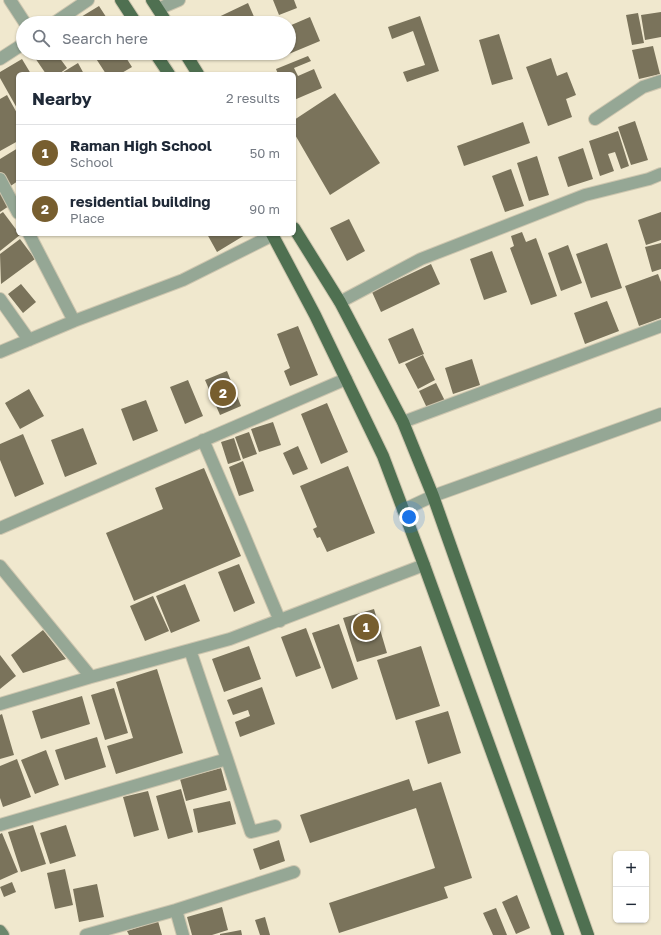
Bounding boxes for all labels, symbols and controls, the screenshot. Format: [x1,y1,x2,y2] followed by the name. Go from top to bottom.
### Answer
[16,16,296,60] search box
[30,27,52,49] icon: search
[62,29,148,47] text: Search here
[32,88,92,109] text: Nearby
[226,90,280,106] text: 2 results
[70,136,212,154] text: Raman High School
[42,145,48,161] text: 1
[250,145,280,161] text: 50 m
[70,154,113,170] text: School
[70,192,211,210] text: residential building
[41,201,49,217] text: 2
[249,201,280,217] text: 90 m
[70,210,105,226] text: Place
[210,378,236,408] pin: 2
[399,507,419,527] your location
[353,612,379,642] pin: 1
[613,851,649,923] map controls
[613,851,649,887] button: +
[613,887,649,923] button: −

